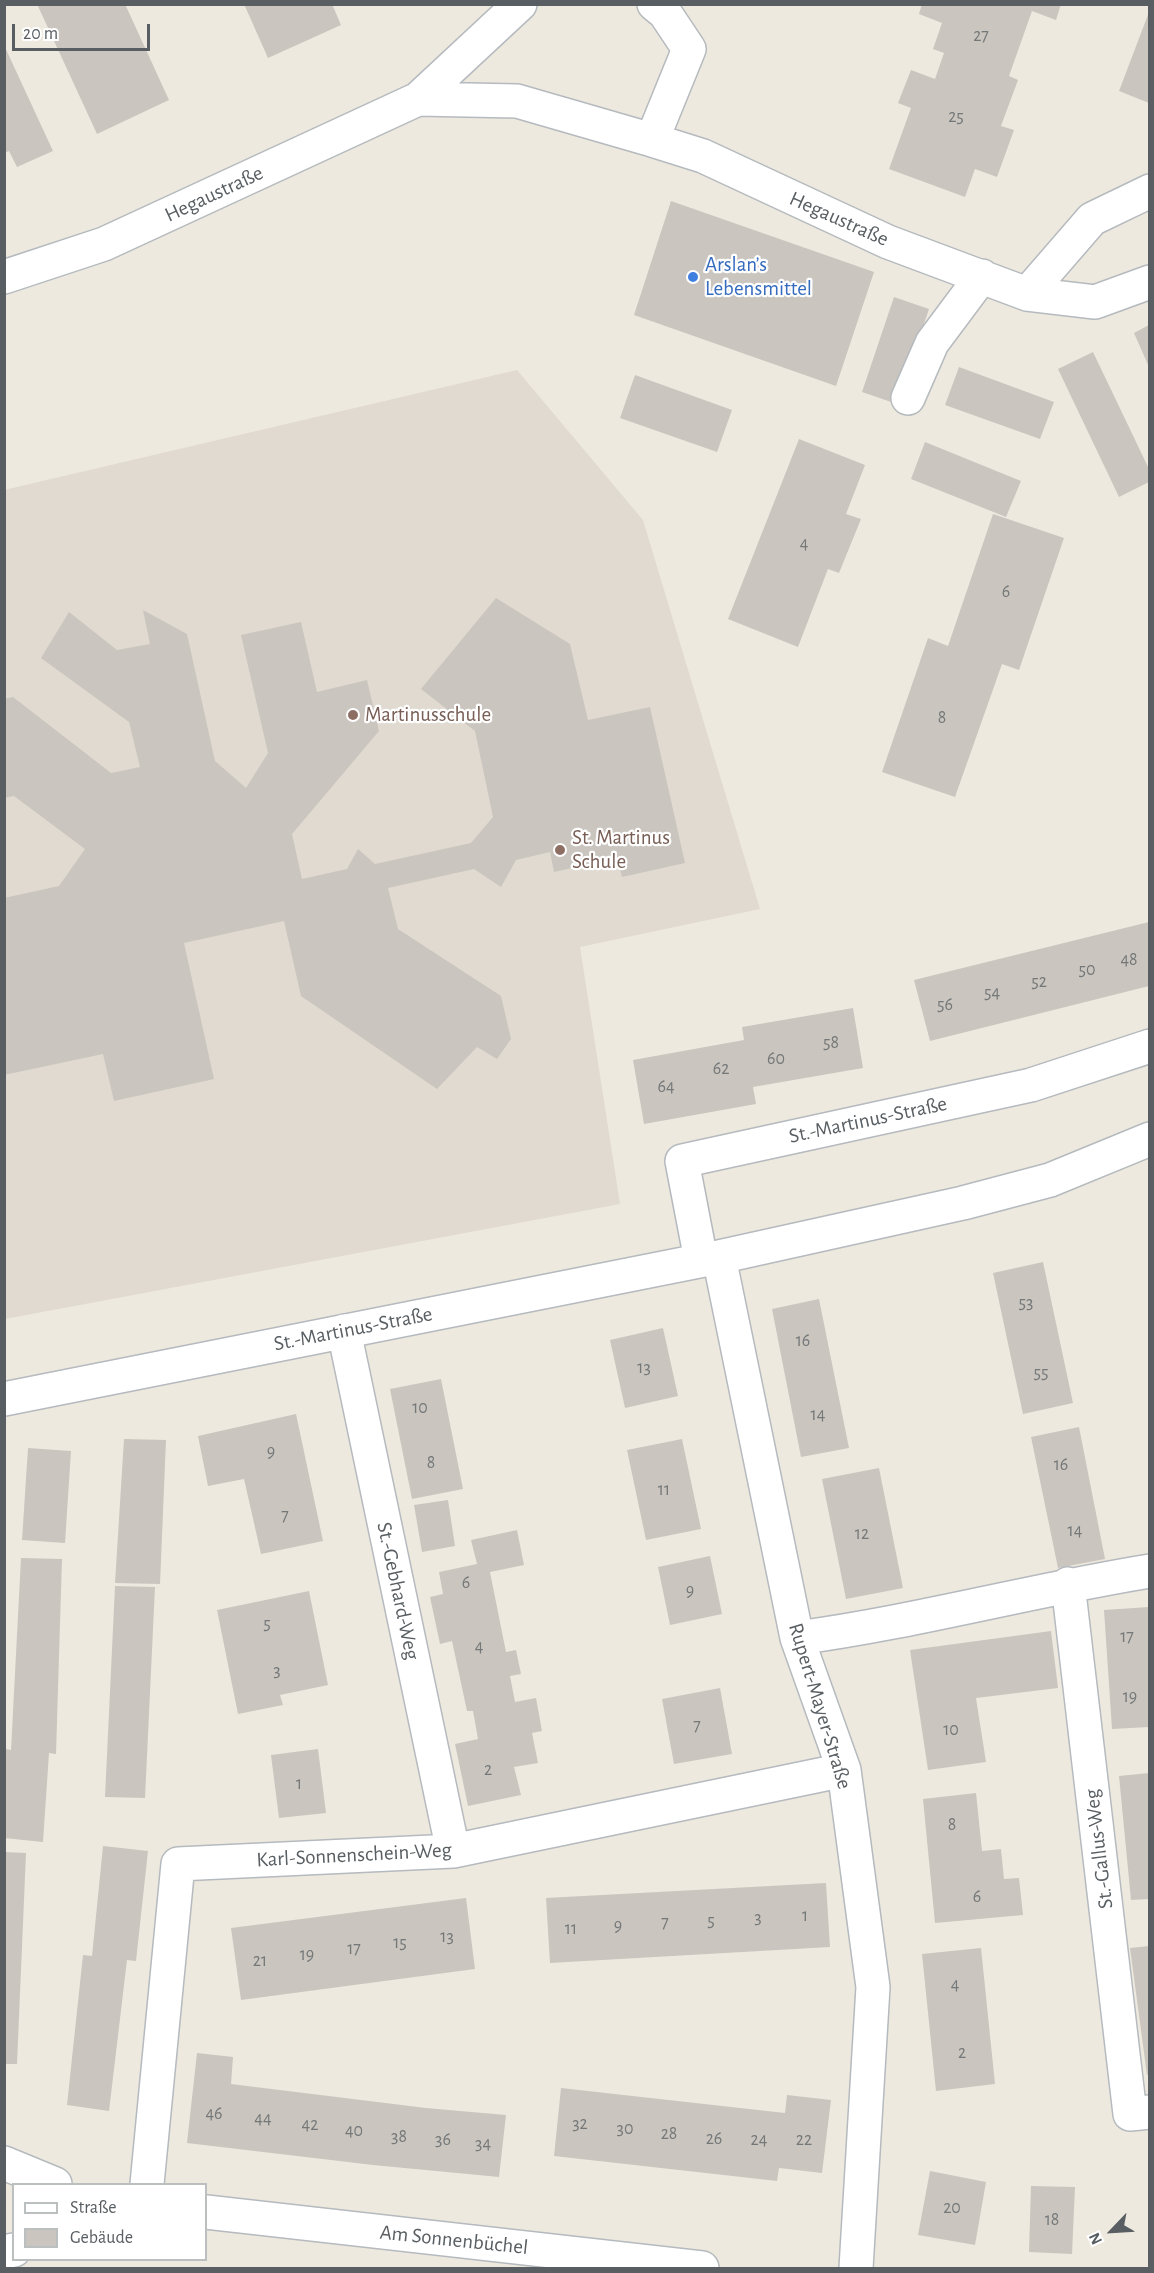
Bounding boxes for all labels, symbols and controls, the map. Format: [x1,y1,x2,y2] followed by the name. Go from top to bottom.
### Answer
[15,12,153,50] scale bar
[23,25,58,43] text: 20 m
[973,25,989,47] house number: 27
[948,106,964,128] house number: 25
[161,160,267,228] street label: Hegaustraße
[786,186,892,252] street label: Hegaustraße
[705,252,812,302] place label: Arslan’s Lebensmittel
[686,270,700,284] marker: Arslan’s Lebensmittel
[800,533,808,555] house number: 4
[1002,581,1010,603] house number: 6
[365,702,491,728] place label: Martinusschule
[938,707,946,729] house number: 8
[346,708,360,722] marker: Martinusschule
[572,825,670,875] place label: St. Martinus Schule
[553,843,567,857] marker: St. Martinus Schule
[1120,949,1138,971] house number: 48
[1078,959,1096,981] house number: 50
[1031,971,1047,993] house number: 52
[984,982,1000,1004] house number: 54
[937,994,953,1016] house number: 56
[823,1032,839,1054] house number: 58
[767,1048,785,1070] house number: 60
[713,1058,729,1080] house number: 62
[657,1076,675,1098] house number: 64
[787,1091,949,1149] street label: St.-Martinus-Straße
[1019,1292,1033,1314] house number: 53
[272,1301,434,1357] street label: St.-Martinus-Straße
[796,1330,810,1352] house number: 16
[637,1357,651,1379] house number: 13
[1033,1362,1049,1384] house number: 55
[412,1397,428,1419] house number: 10
[811,1404,825,1426] house number: 14
[267,1441,275,1463] house number: 9
[427,1452,435,1474] house number: 8
[1054,1454,1068,1476] house number: 16
[658,1479,670,1501] house number: 11
[281,1505,289,1527] house number: 7
[371,1520,425,1662] street label: St.-Gebhard-Weg
[1068,1520,1082,1542] house number: 14
[855,1523,869,1545] house number: 12
[462,1572,470,1594] house number: 6
[686,1580,694,1602] house number: 9
[263,1613,271,1635] house number: 5
[783,1620,857,1792] street label: Rupert-Mayer-Straße
[1120,1626,1134,1648] house number: 17
[475,1636,483,1658] house number: 4
[273,1660,281,1682] house number: 3
[1123,1686,1137,1708] house number: 19
[693,1715,701,1737] house number: 7
[943,1719,959,1741] house number: 10
[484,1759,492,1781] house number: 2
[296,1773,302,1795] house number: 1
[1079,1788,1119,1910] street label: St.-Gallus-Weg
[948,1814,956,1836] house number: 8
[256,1837,452,1873] street label: Karl-Sonnenschein-Weg
[973,1886,981,1908] house number: 6
[802,1905,808,1927] house number: 1
[754,1907,762,1929] house number: 3
[707,1910,715,1932] house number: 5
[661,1912,669,1934] house number: 7
[614,1915,622,1937] house number: 9
[565,1918,577,1940] house number: 11
[440,1926,454,1948] house number: 13
[393,1932,407,1954] house number: 15
[347,1938,361,1960] house number: 17
[300,1944,314,1966] house number: 19
[253,1950,267,1972] house number: 21
[951,1974,959,1996] house number: 4
[958,2042,966,2064] house number: 2
[205,2103,223,2125] house number: 46
[254,2108,272,2130] house number: 44
[572,2113,588,2135] house number: 32
[302,2114,318,2136] house number: 42
[617,2118,633,2140] house number: 30
[345,2120,363,2142] house number: 40
[661,2123,677,2145] house number: 28
[391,2126,407,2148] house number: 38
[706,2128,722,2150] house number: 26
[435,2129,451,2151] house number: 36
[751,2129,767,2151] house number: 24
[796,2129,812,2151] house number: 22
[475,2133,491,2155] house number: 34
[12,2183,207,2261] legend
[943,2197,961,2219] house number: 20
[70,2199,116,2217] text: Straße
[1082,2201,1142,2261] north arrow
[1045,2209,1059,2231] house number: 18
[379,2220,529,2260] street label: Am Sonnenbüchel
[70,2229,133,2247] text: Gebäude
[1086,2230,1105,2247] text: N

